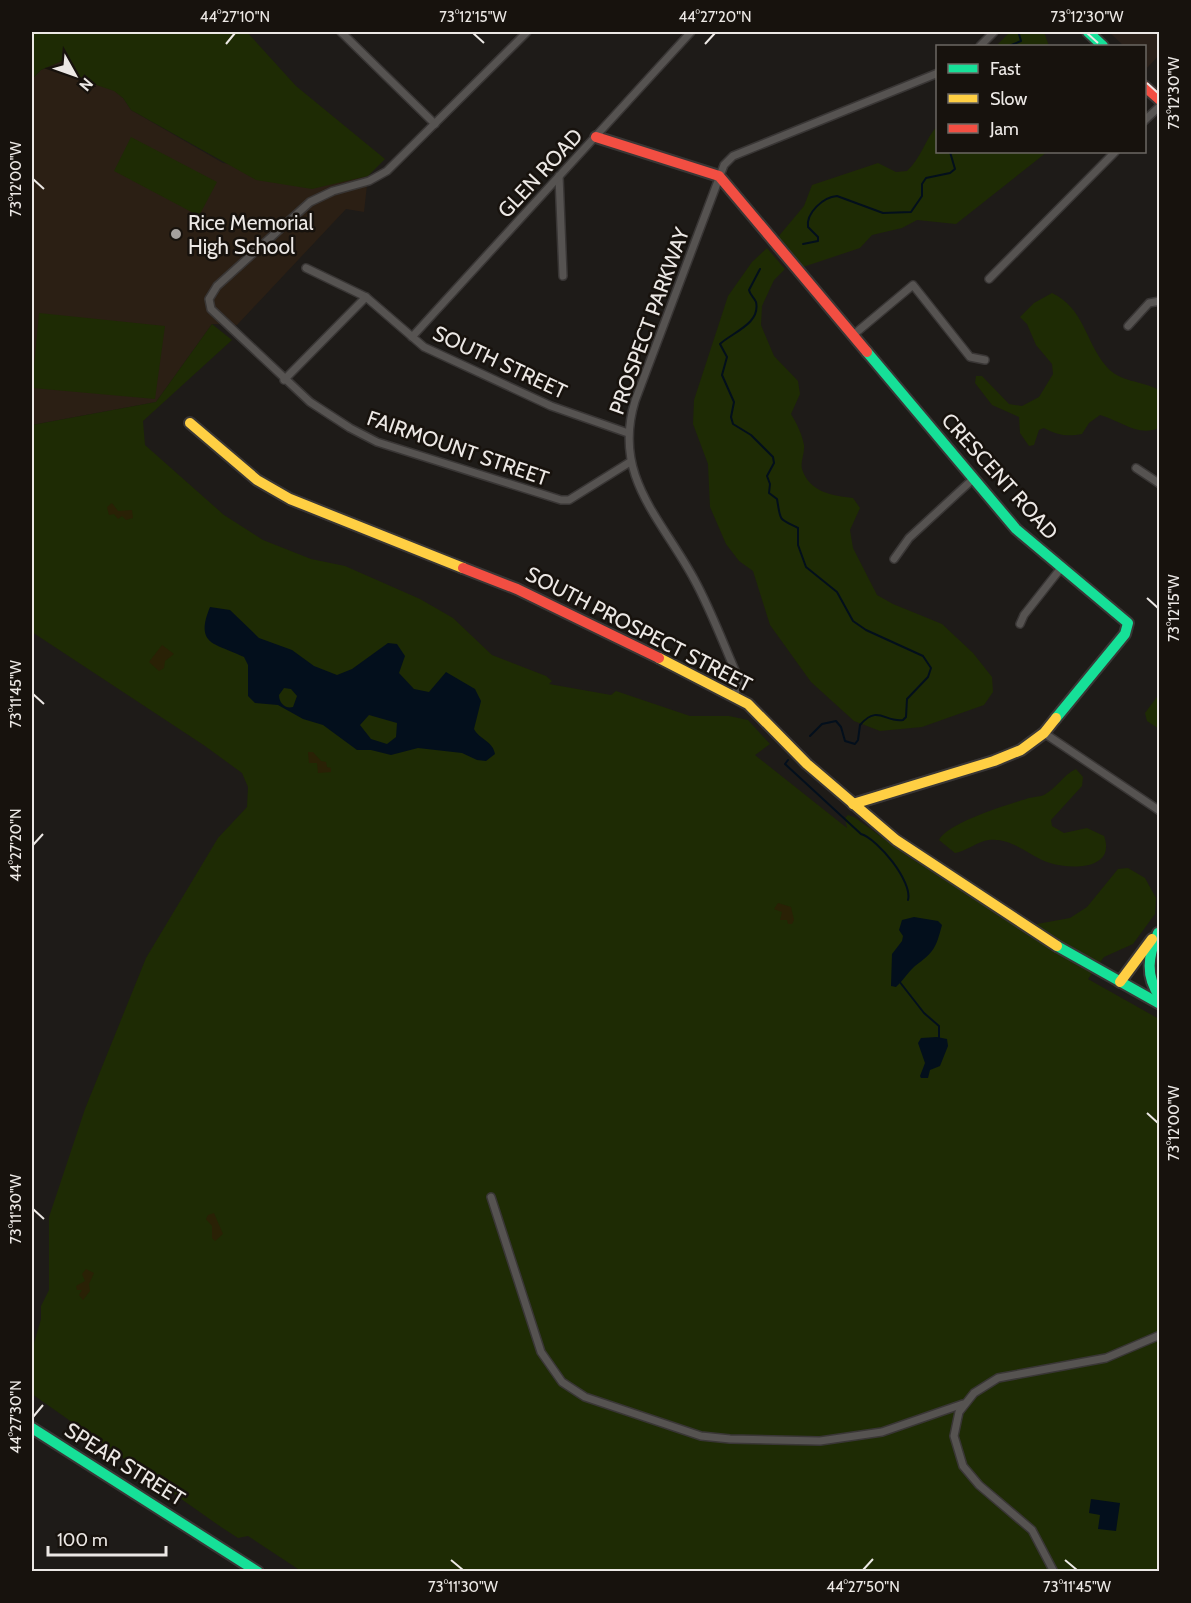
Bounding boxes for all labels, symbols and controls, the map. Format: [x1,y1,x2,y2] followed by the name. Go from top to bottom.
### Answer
[200,8,270,26] text: 44°27'10"N
[439,8,507,26] text: 73°12'15"W
[678,8,752,26] text: 44°27'20"N
[1051,8,1124,26] text: 73°12'30"W
[45,45,105,105] north arrow
[936,45,1146,153] legend
[1165,56,1183,129] text: 73°12'30"W
[990,58,1021,80] text: Fast
[75,74,97,95] text: N
[990,88,1027,110] text: Slow
[989,118,1019,140] text: Jam
[492,123,588,223] street label: GLEN ROAD
[7,141,25,217] text: 73°12'00"W
[188,210,314,259] place label: Rice Memorial High School
[604,223,695,418] street label: PROSPECT PARKWAY
[169,227,183,241] marker: Rice Memorial High School
[429,320,571,404] street label: SOUTH STREET
[364,405,552,491] street label: FAIRMOUNT STREET
[937,408,1063,544] street label: CRESCENT ROAD
[522,561,756,697] street label: SOUTH PROSPECT STREET
[1165,574,1183,642] text: 73°12'15"W
[7,659,25,728] text: 73°11'45"W
[7,808,25,882] text: 44°27'20"N
[1165,1085,1183,1161] text: 73°12'00"W
[7,1173,25,1244] text: 73°11'30"W
[7,1380,25,1454] text: 44°27'30"N
[60,1417,190,1511] street label: SPEAR STREET
[48,1519,166,1557] scale bar
[57,1529,108,1551] text: 100 m
[428,1578,499,1596] text: 73°11'30"W
[826,1578,900,1596] text: 44°27'50"N
[1043,1578,1112,1596] text: 73°11'45"W

